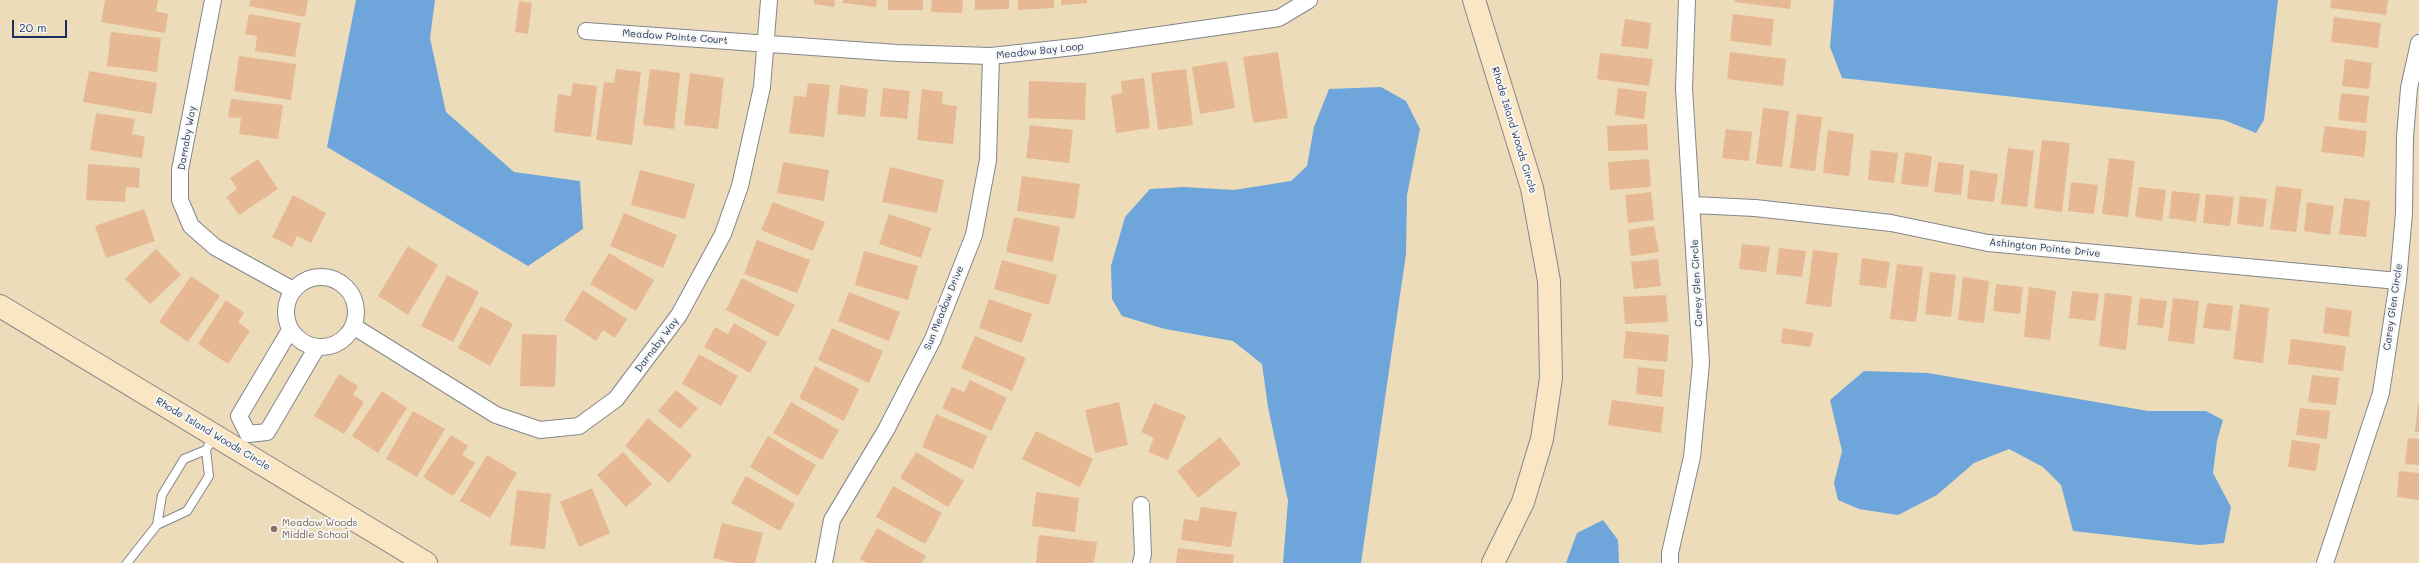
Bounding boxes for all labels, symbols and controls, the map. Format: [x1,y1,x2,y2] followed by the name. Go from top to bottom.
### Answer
[14,12,69,38] scale bar
[19,19,47,35] text: 20 m
[622,27,728,47] street label: Meadow Pointe Court
[996,40,1084,62] street label: Meadow Bay Loop
[1489,65,1539,195] street label: Rhode Island Woods Circle
[175,105,199,171] street label: Darnaby Way
[1989,236,2101,260] street label: Ashington Pointe Drive
[1689,239,1705,327] street label: Carey Glen Circle
[2381,263,2405,351] street label: Carey Glen Circle
[922,264,966,352] street label: Sun Meadow Drive
[633,315,681,375] street label: Darnaby Way
[154,395,272,473] street label: Rhode Island Woods Circle
[282,517,357,540] place label: Meadow Woods Middle School
[269,524,279,534] marker: Meadow Woods Middle School

